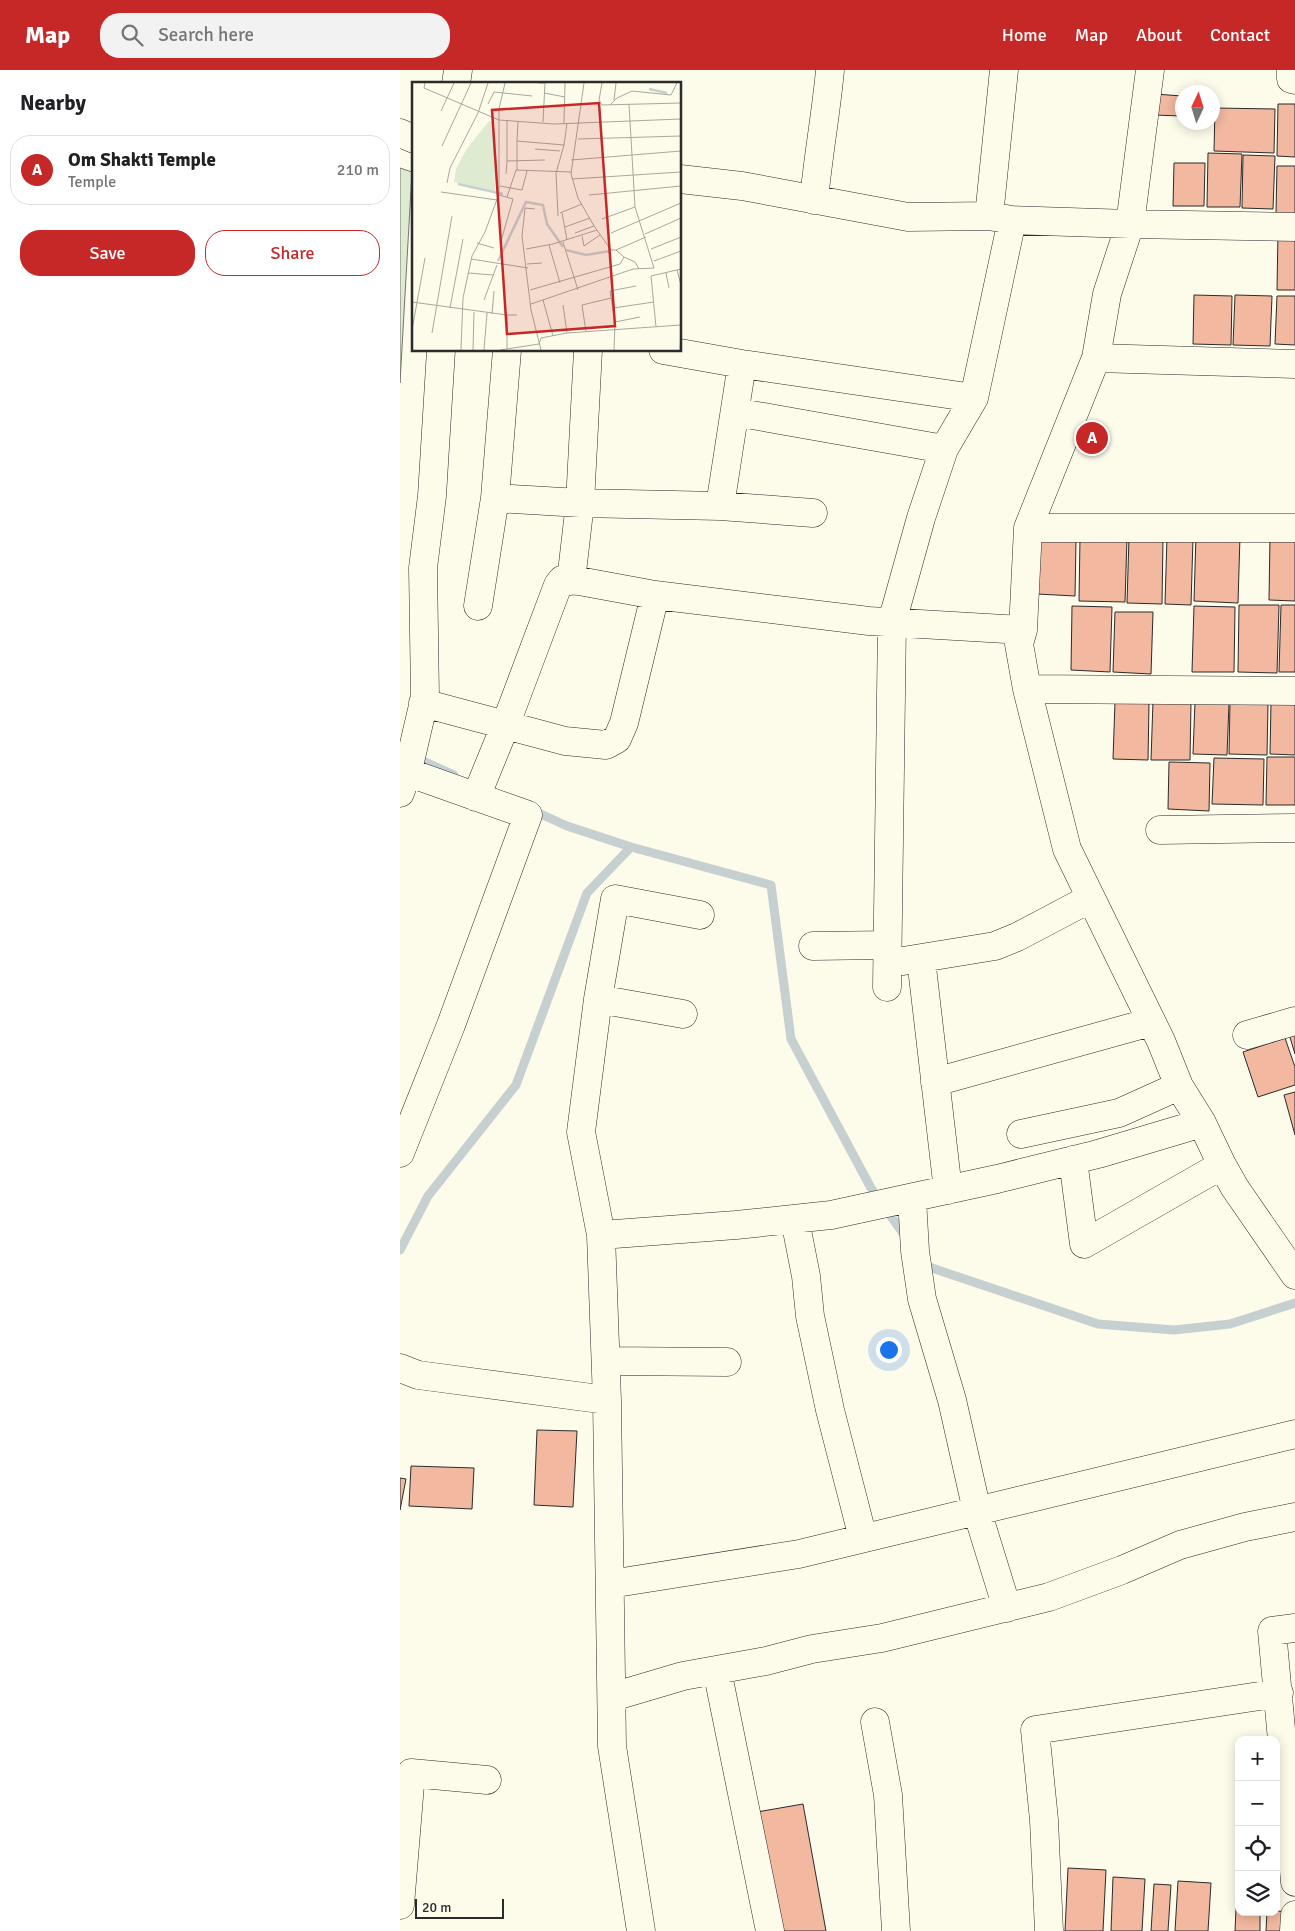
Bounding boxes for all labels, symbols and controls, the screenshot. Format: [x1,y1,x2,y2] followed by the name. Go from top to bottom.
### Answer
[100,13,450,58] search box
[25,20,70,50] text: Map
[118,21,146,49] icon: search
[158,23,254,47] text: Search here
[1002,24,1047,46] text: Home
[1075,24,1108,46] text: Map
[1136,24,1182,46] text: About
[1210,24,1270,46] text: Contact
[412,82,681,351] inset map
[1175,85,1220,130] north arrow
[20,90,86,116] text: Nearby
[68,148,216,172] text: Om Shakti Temple
[32,160,42,180] text: A
[337,160,379,180] text: 210 m
[68,172,116,192] text: Temple
[20,230,195,276] button: Save
[205,230,380,276] button: Share
[1076,419,1108,457] pin: A
[876,1337,902,1363] your location
[1235,1736,1280,1916] map controls
[1235,1736,1280,1781] button: +
[1235,1781,1280,1826] button: −
[1235,1826,1280,1871] button: locate
[1235,1871,1280,1916] button: layers
[415,1896,504,1919] scale bar
[422,1899,451,1916] text: 20 m

